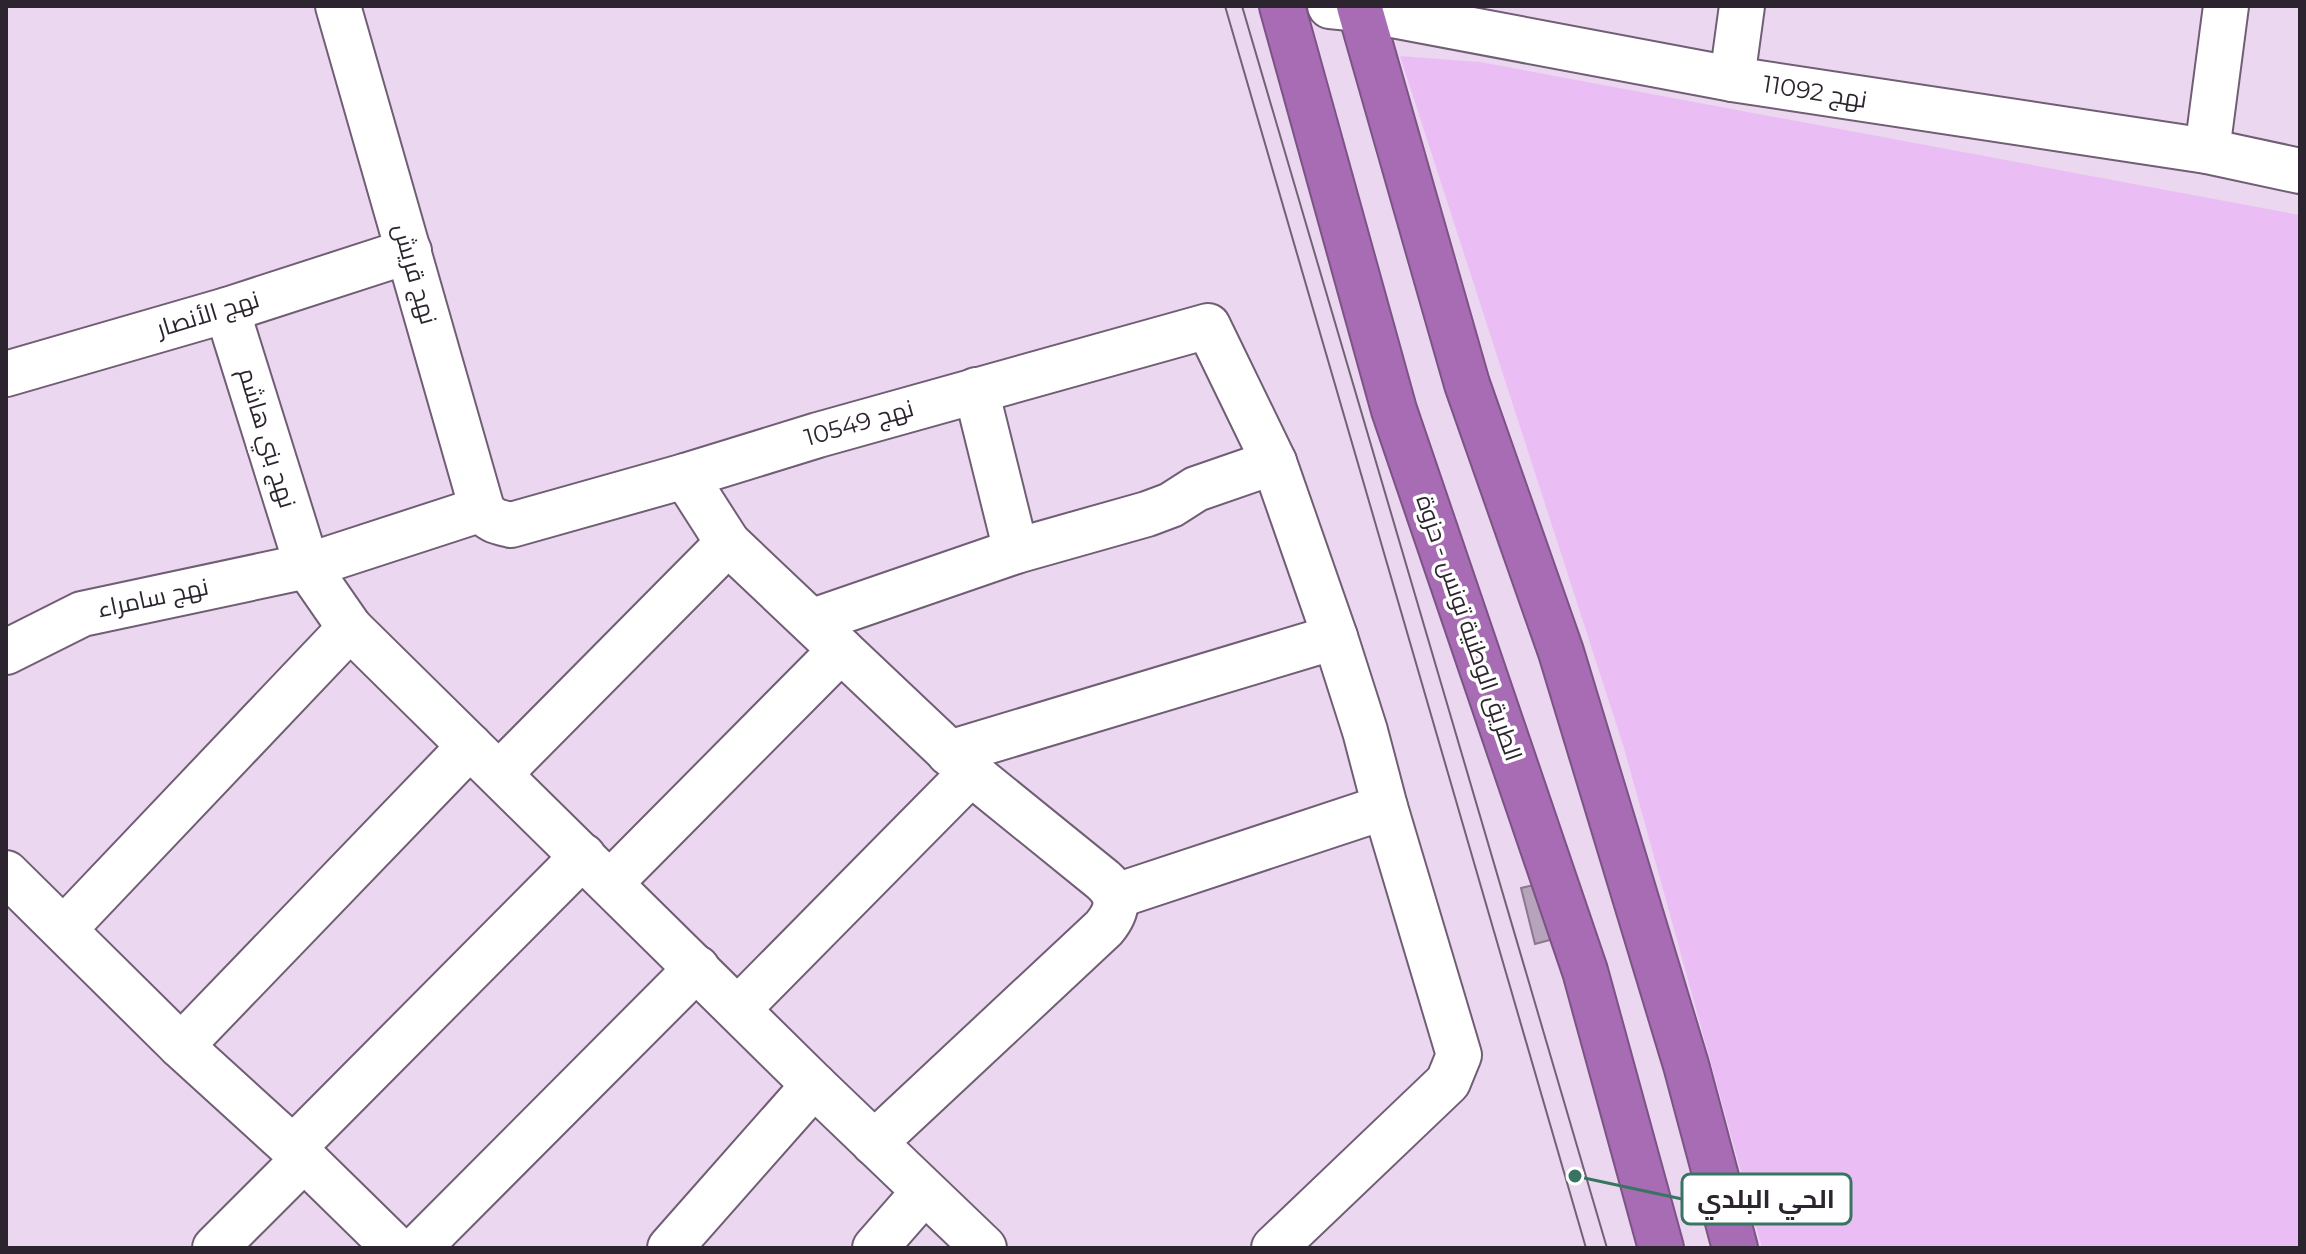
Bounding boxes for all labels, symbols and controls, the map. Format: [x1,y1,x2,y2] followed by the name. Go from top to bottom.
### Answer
[1761,69,1869,116] street label: نهج 11092
[385,220,444,328] street label: نهج قريش
[151,284,263,345] street label: نهج الأنصار
[228,364,303,513] street label: نهج بني هاشم
[801,393,917,454] street label: نهج 10549
[1409,491,1529,765] street label: الطريق الوطنية تونس - حزوة
[95,572,211,625] street label: نهج سامراء
[1682,1174,1851,1224] callout: الحي البلدي
[1697,1183,1835,1220] text: الحي البلدي

